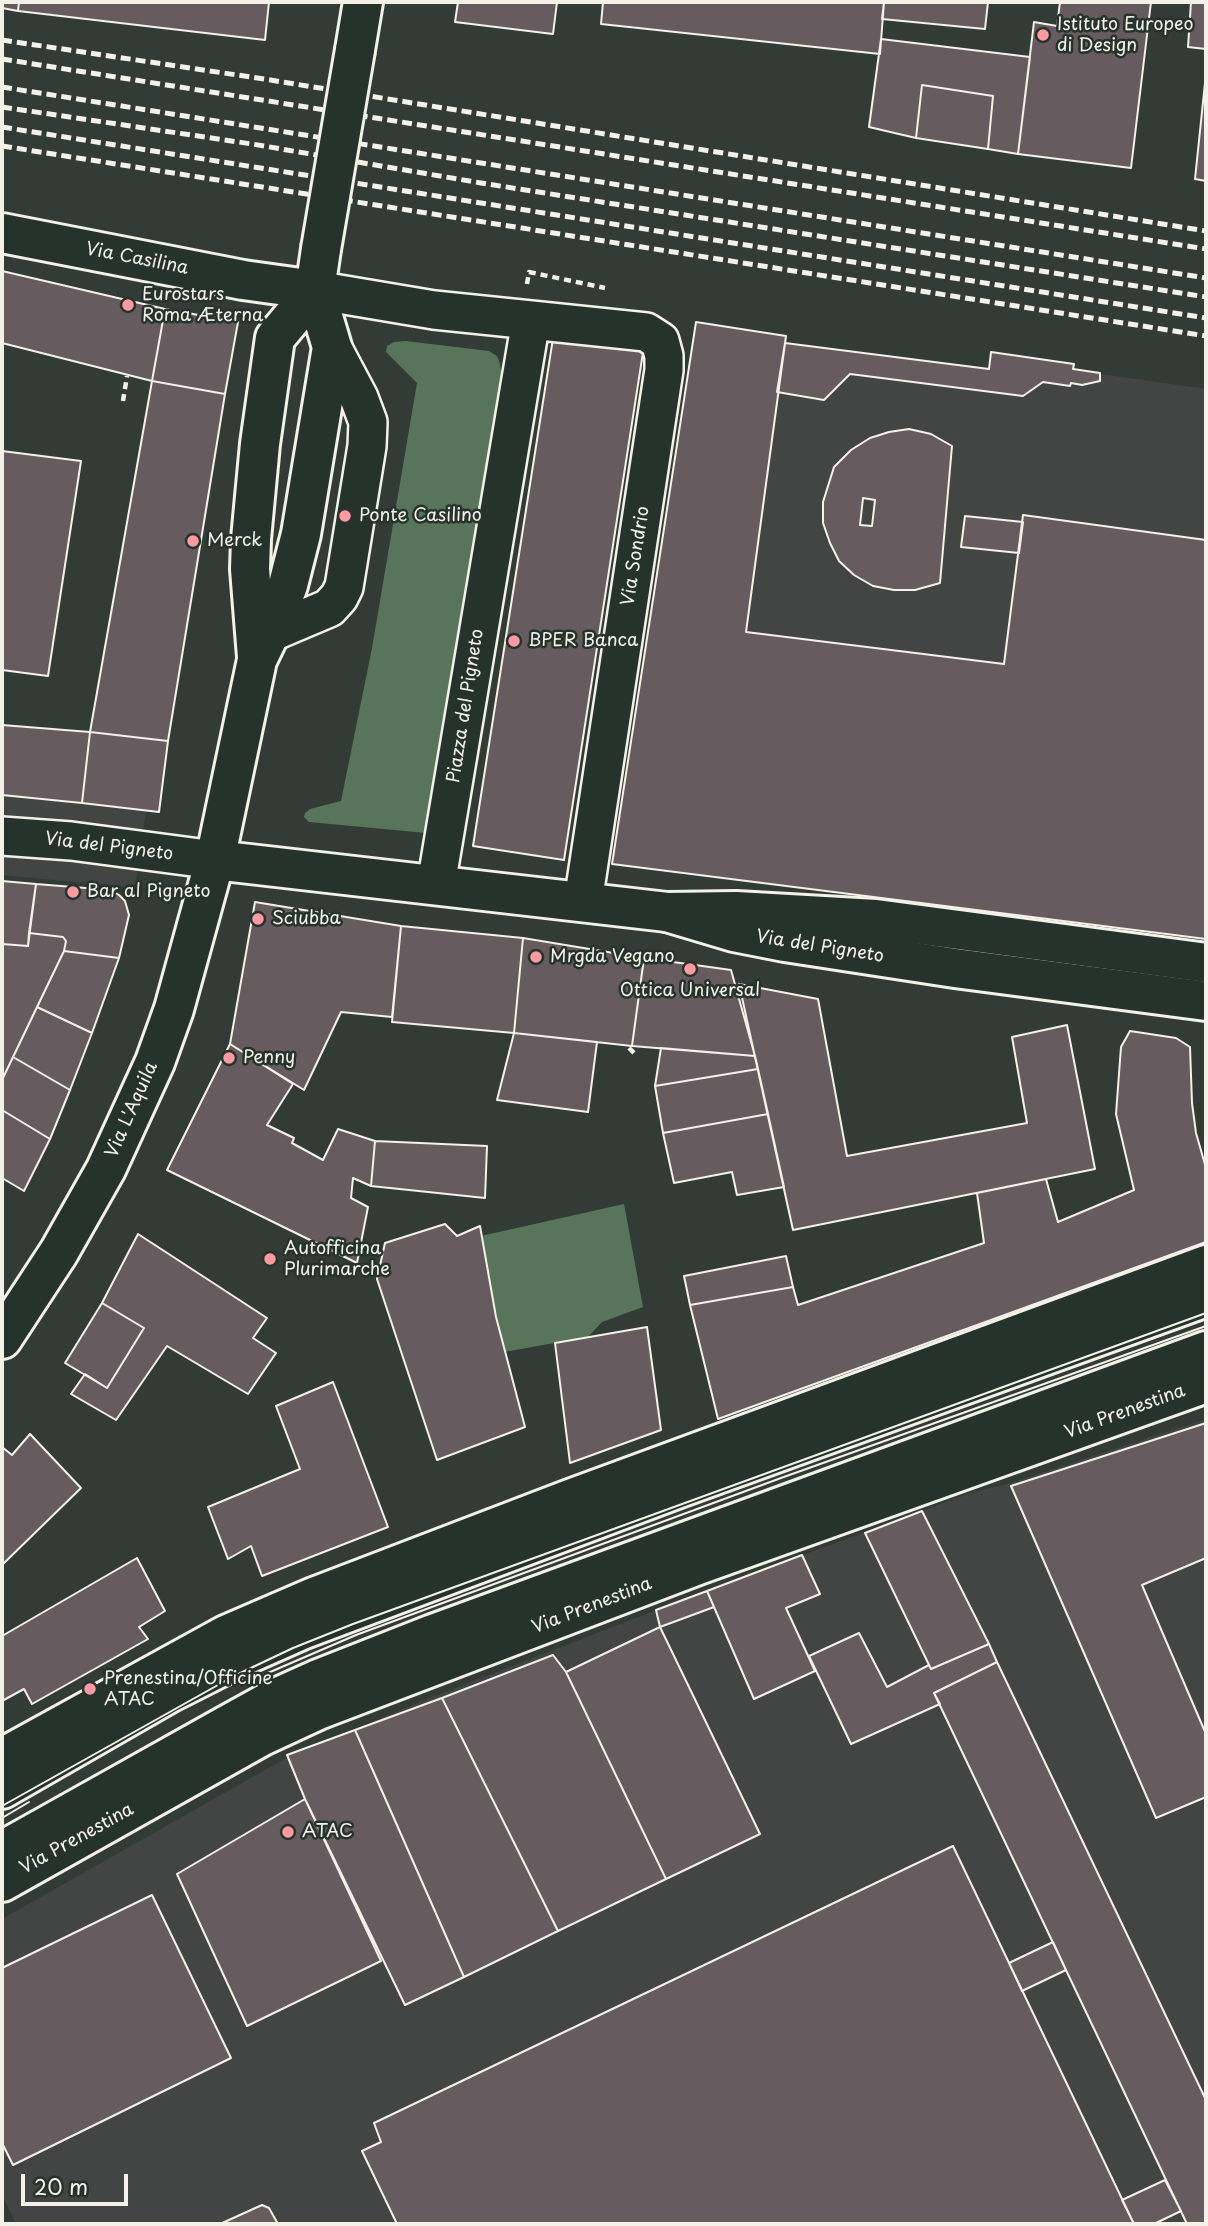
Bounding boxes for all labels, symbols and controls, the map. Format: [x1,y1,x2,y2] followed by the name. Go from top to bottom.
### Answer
[1057,14,1193,56] place label: Istituto Europeo di Design
[1035,27,1051,43] marker: Istituto Europeo di Design
[84,238,190,280] street label: Via Casilina
[142,284,263,326] place label: Eurostars Roma Æterna
[120,297,136,313] marker: Eurostars Roma Æterna
[359,505,482,527] place label: Ponte Casilino
[617,505,655,607] street label: Via Sondrio
[337,508,353,524] marker: Ponte Casilino
[207,530,262,552] place label: Merck
[185,533,201,549] marker: Merck
[443,627,489,785] street label: Piazza del Pigneto
[528,630,638,652] place label: BPER Banca
[506,633,522,649] marker: BPER Banca
[44,828,174,866] street label: Via del Pigneto
[87,881,210,903] place label: Bar al Pigneto
[65,884,81,900] marker: Bar al Pigneto
[272,908,341,930] place label: Sciubba
[250,911,266,927] marker: Sciubba
[755,926,885,968] street label: Via del Pigneto
[550,946,675,968] place label: Mrgda Vegano
[528,949,544,965] marker: Mrgda Vegano
[682,961,698,977] marker: Ottica Universal
[620,980,760,1002] place label: Ottica Universal
[243,1047,295,1069] place label: Penny
[221,1050,237,1066] marker: Penny
[101,1059,163,1161] street label: Via L'Aquila
[284,1238,390,1280] place label: Autofficina Plurimarche
[262,1251,278,1267] marker: Autofficina Plurimarche
[1062,1380,1188,1444] street label: Via Prenestina
[529,1573,655,1639] street label: Via Prenestina
[104,1668,273,1710] place label: Prenestina/Officine ATAC
[82,1681,98,1697] marker: Prenestina/Officine ATAC
[16,1799,138,1879] street label: Via Prenestina
[302,1821,353,1843] place label: ATAC
[280,1824,296,1840] marker: ATAC
[24,2160,131,2204] scale bar
[34,2170,88,2202] text: 20 m

